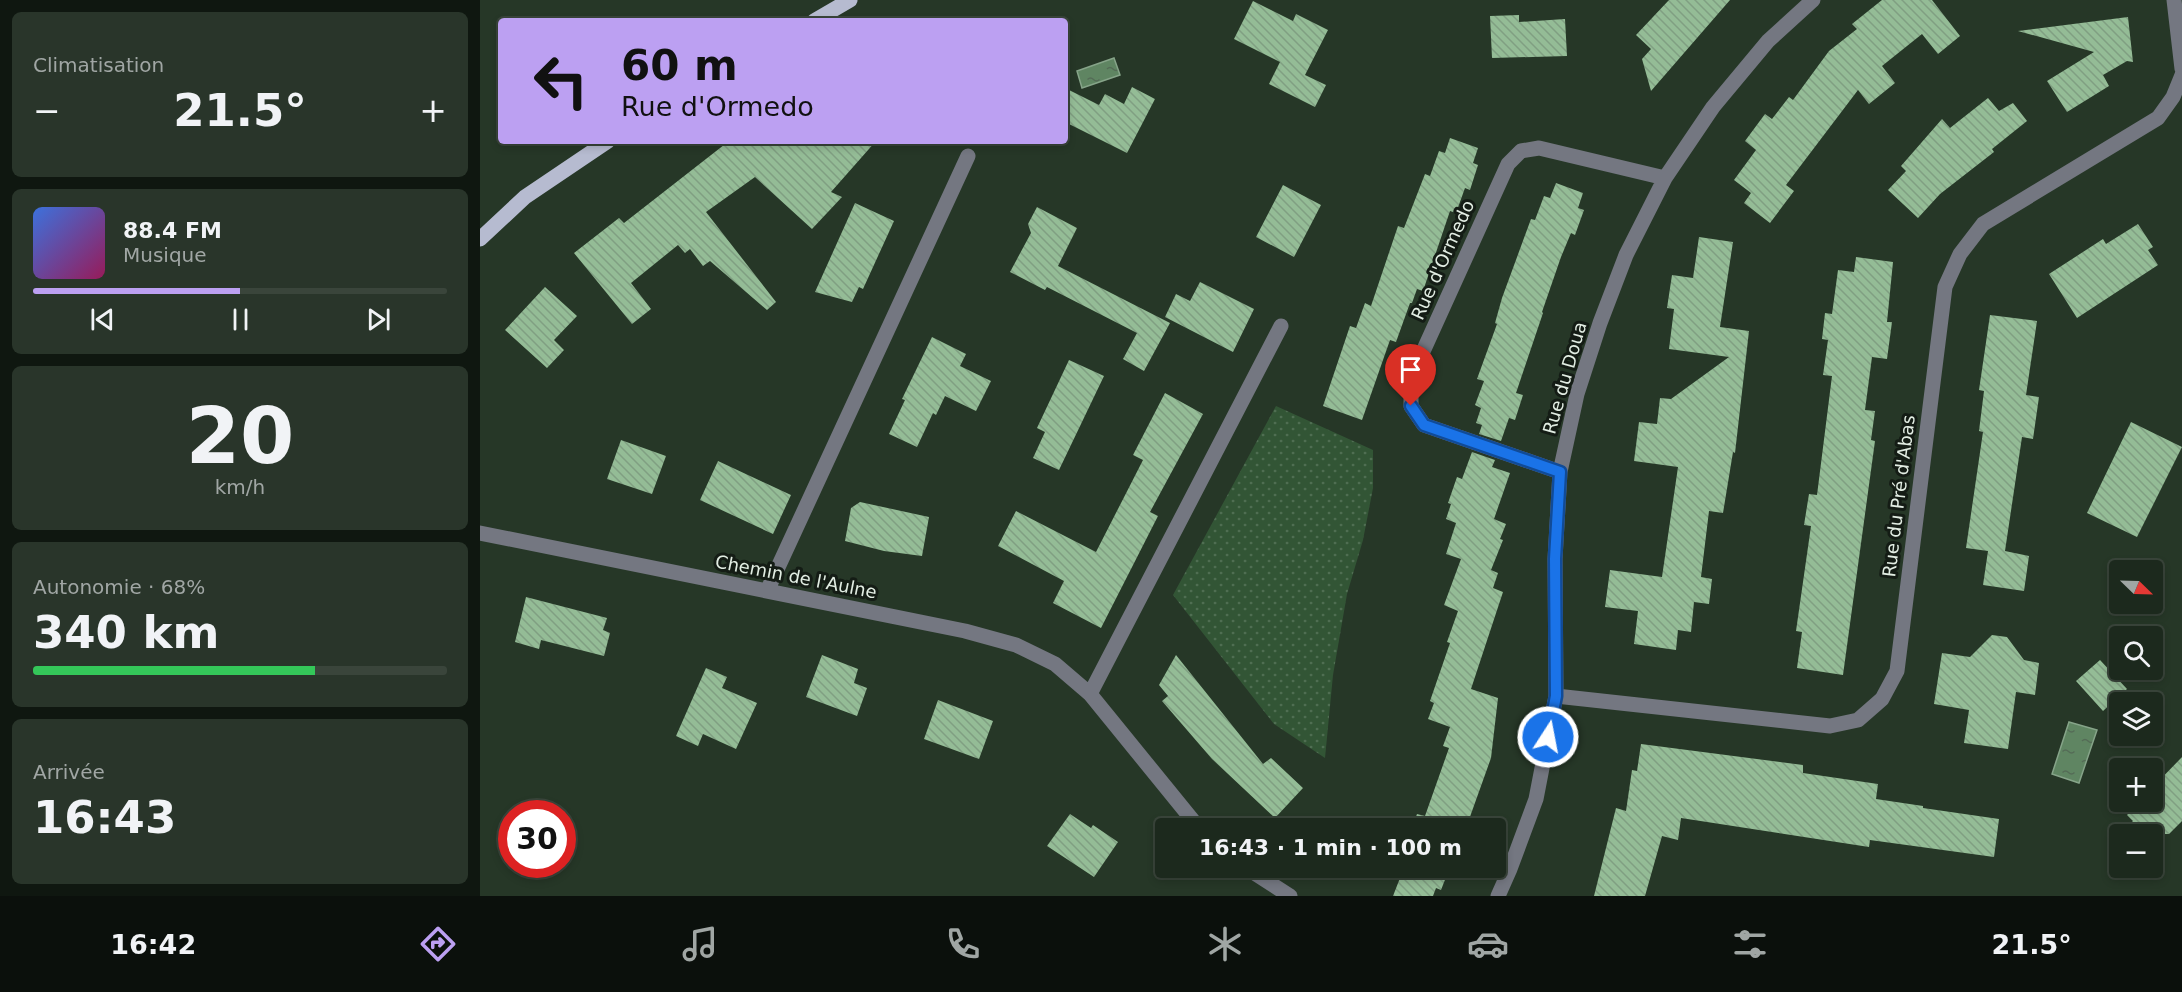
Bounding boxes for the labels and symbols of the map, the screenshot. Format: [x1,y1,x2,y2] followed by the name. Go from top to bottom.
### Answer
[1407,197,1478,323] street label: Rue d'Ormedo
[1538,319,1591,436] street label: Rue du Doua
[1385,344,1436,406] pin
[1878,414,1919,578] street label: Rue du Pré d'Abas
[714,551,879,602] street label: Chemin de l'Aulne
[2109,560,2163,614] north arrow
[1516,705,1580,769] position arrow
[498,800,576,878] speed limit sign: 30

